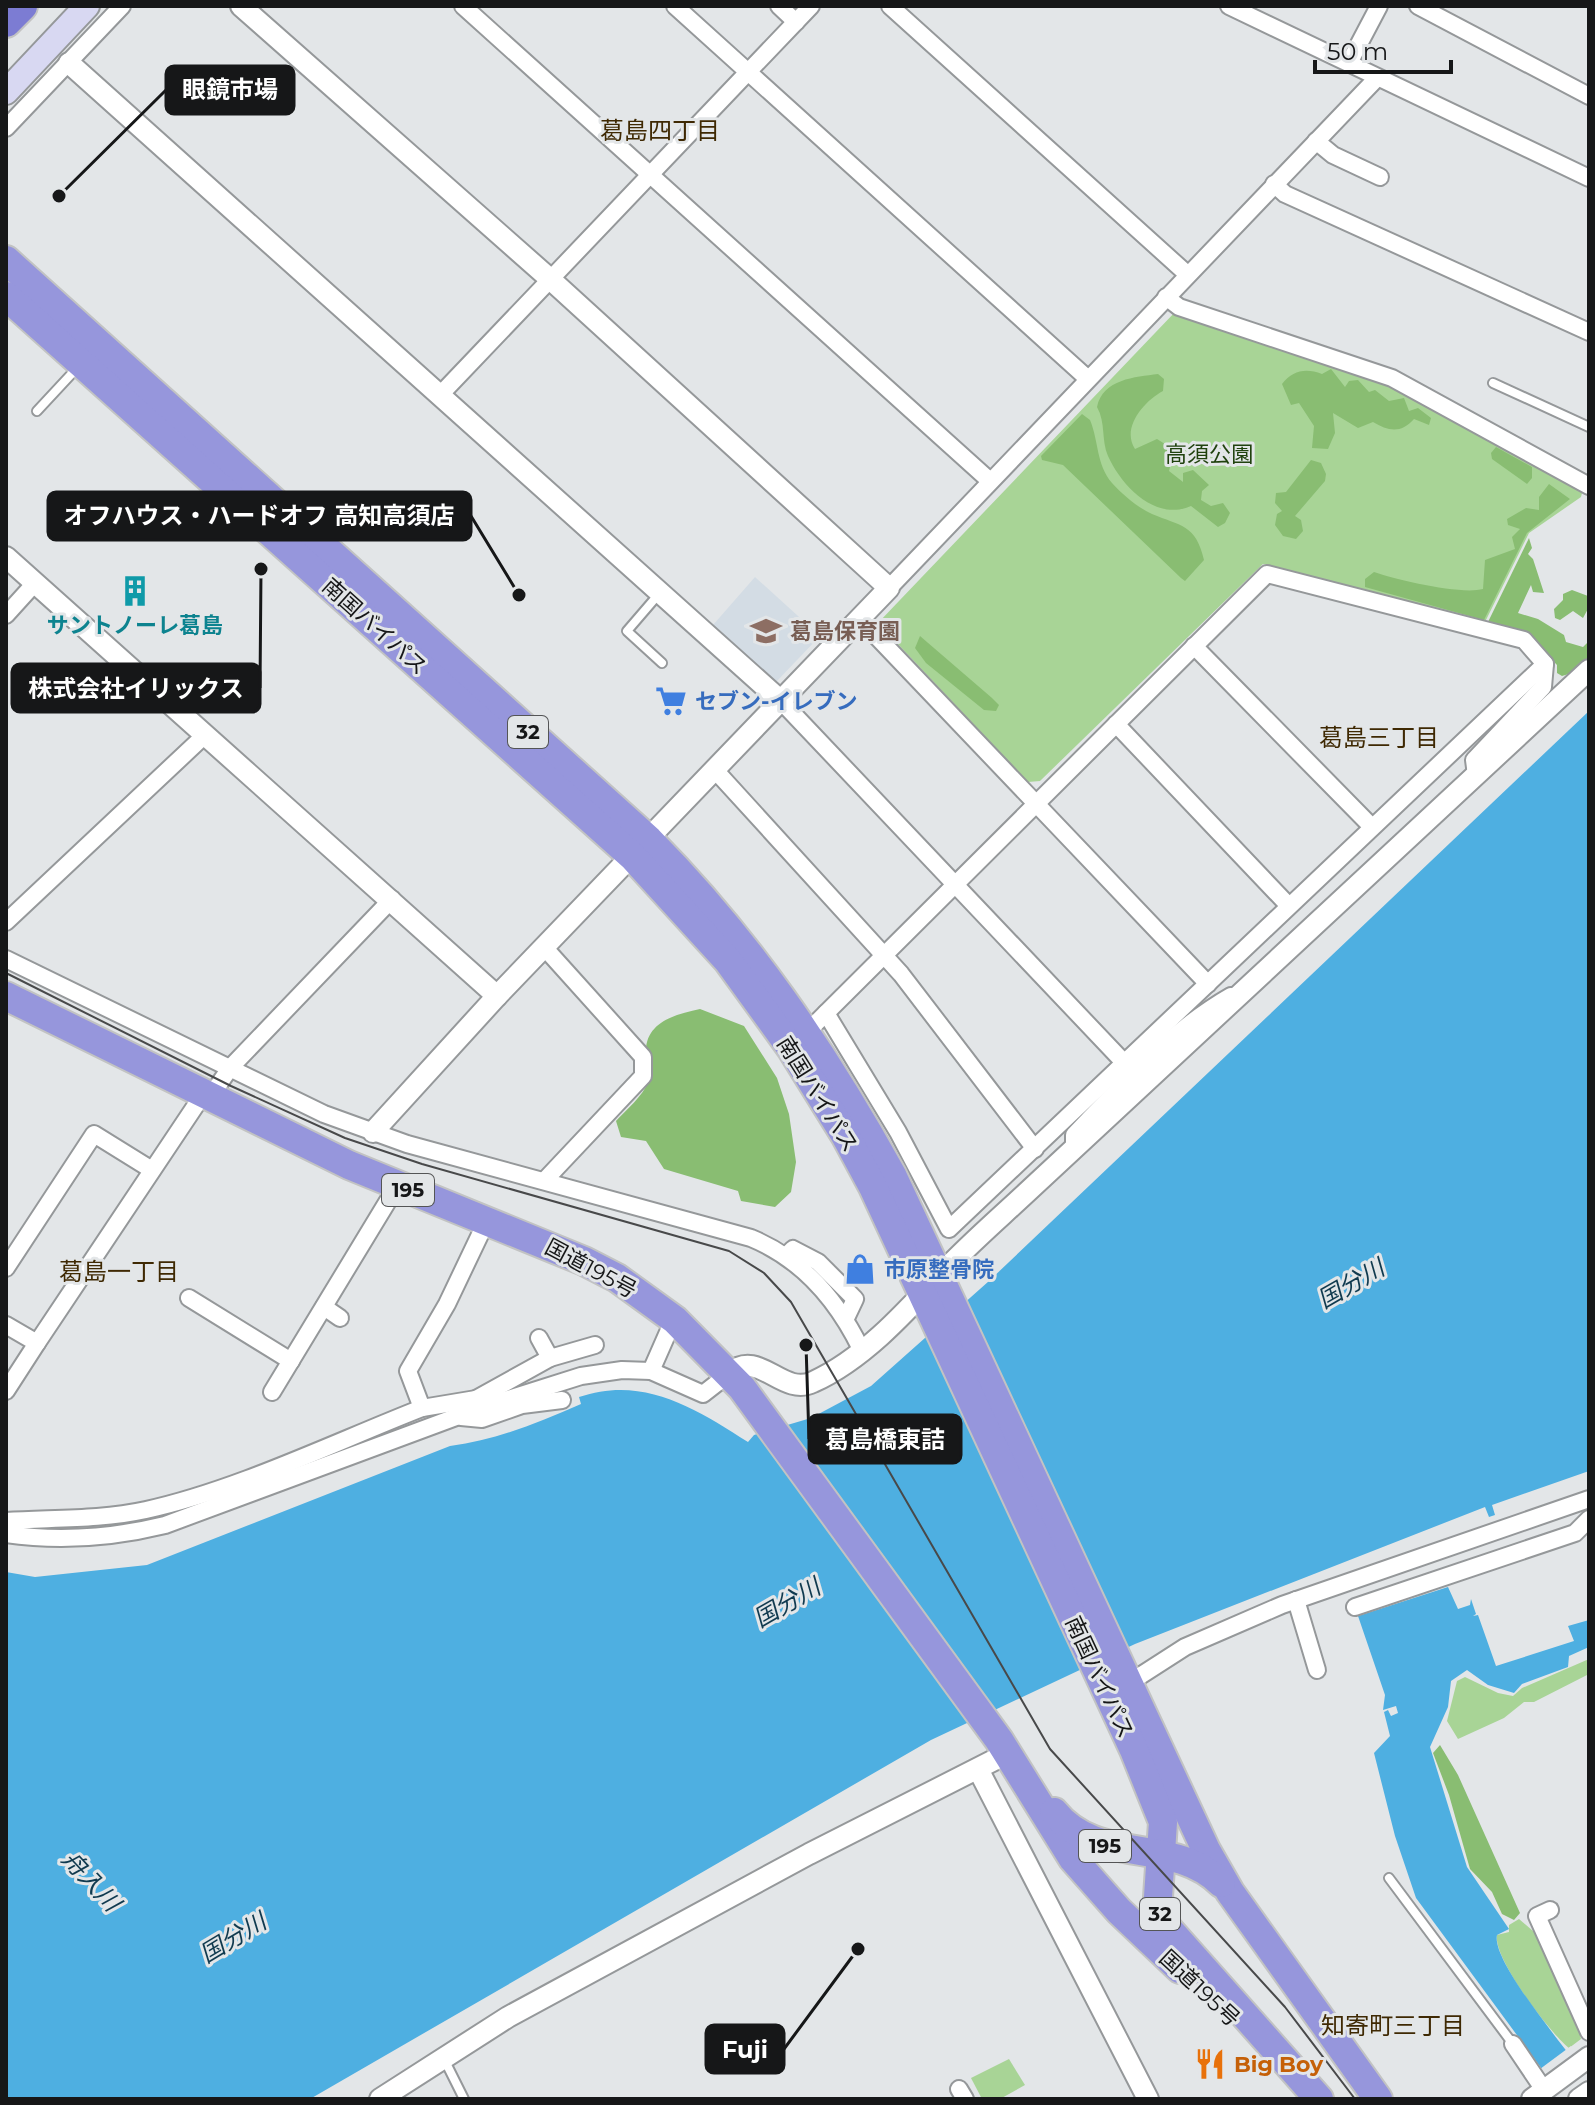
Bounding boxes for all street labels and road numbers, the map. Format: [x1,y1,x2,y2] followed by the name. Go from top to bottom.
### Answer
[317,572,433,680] street label: 南国バイパス
[508,716,548,748] road number: 32
[771,1031,864,1157] street label: 南国バイパス
[382,1174,434,1206] road number: 195
[540,1233,641,1304] street label: 国道195号
[1060,1612,1140,1743] street label: 南国バイパス
[1079,1830,1131,1862] road number: 195
[1140,1898,1180,1930] road number: 32
[1154,1944,1245,2032] street label: 国道195号

